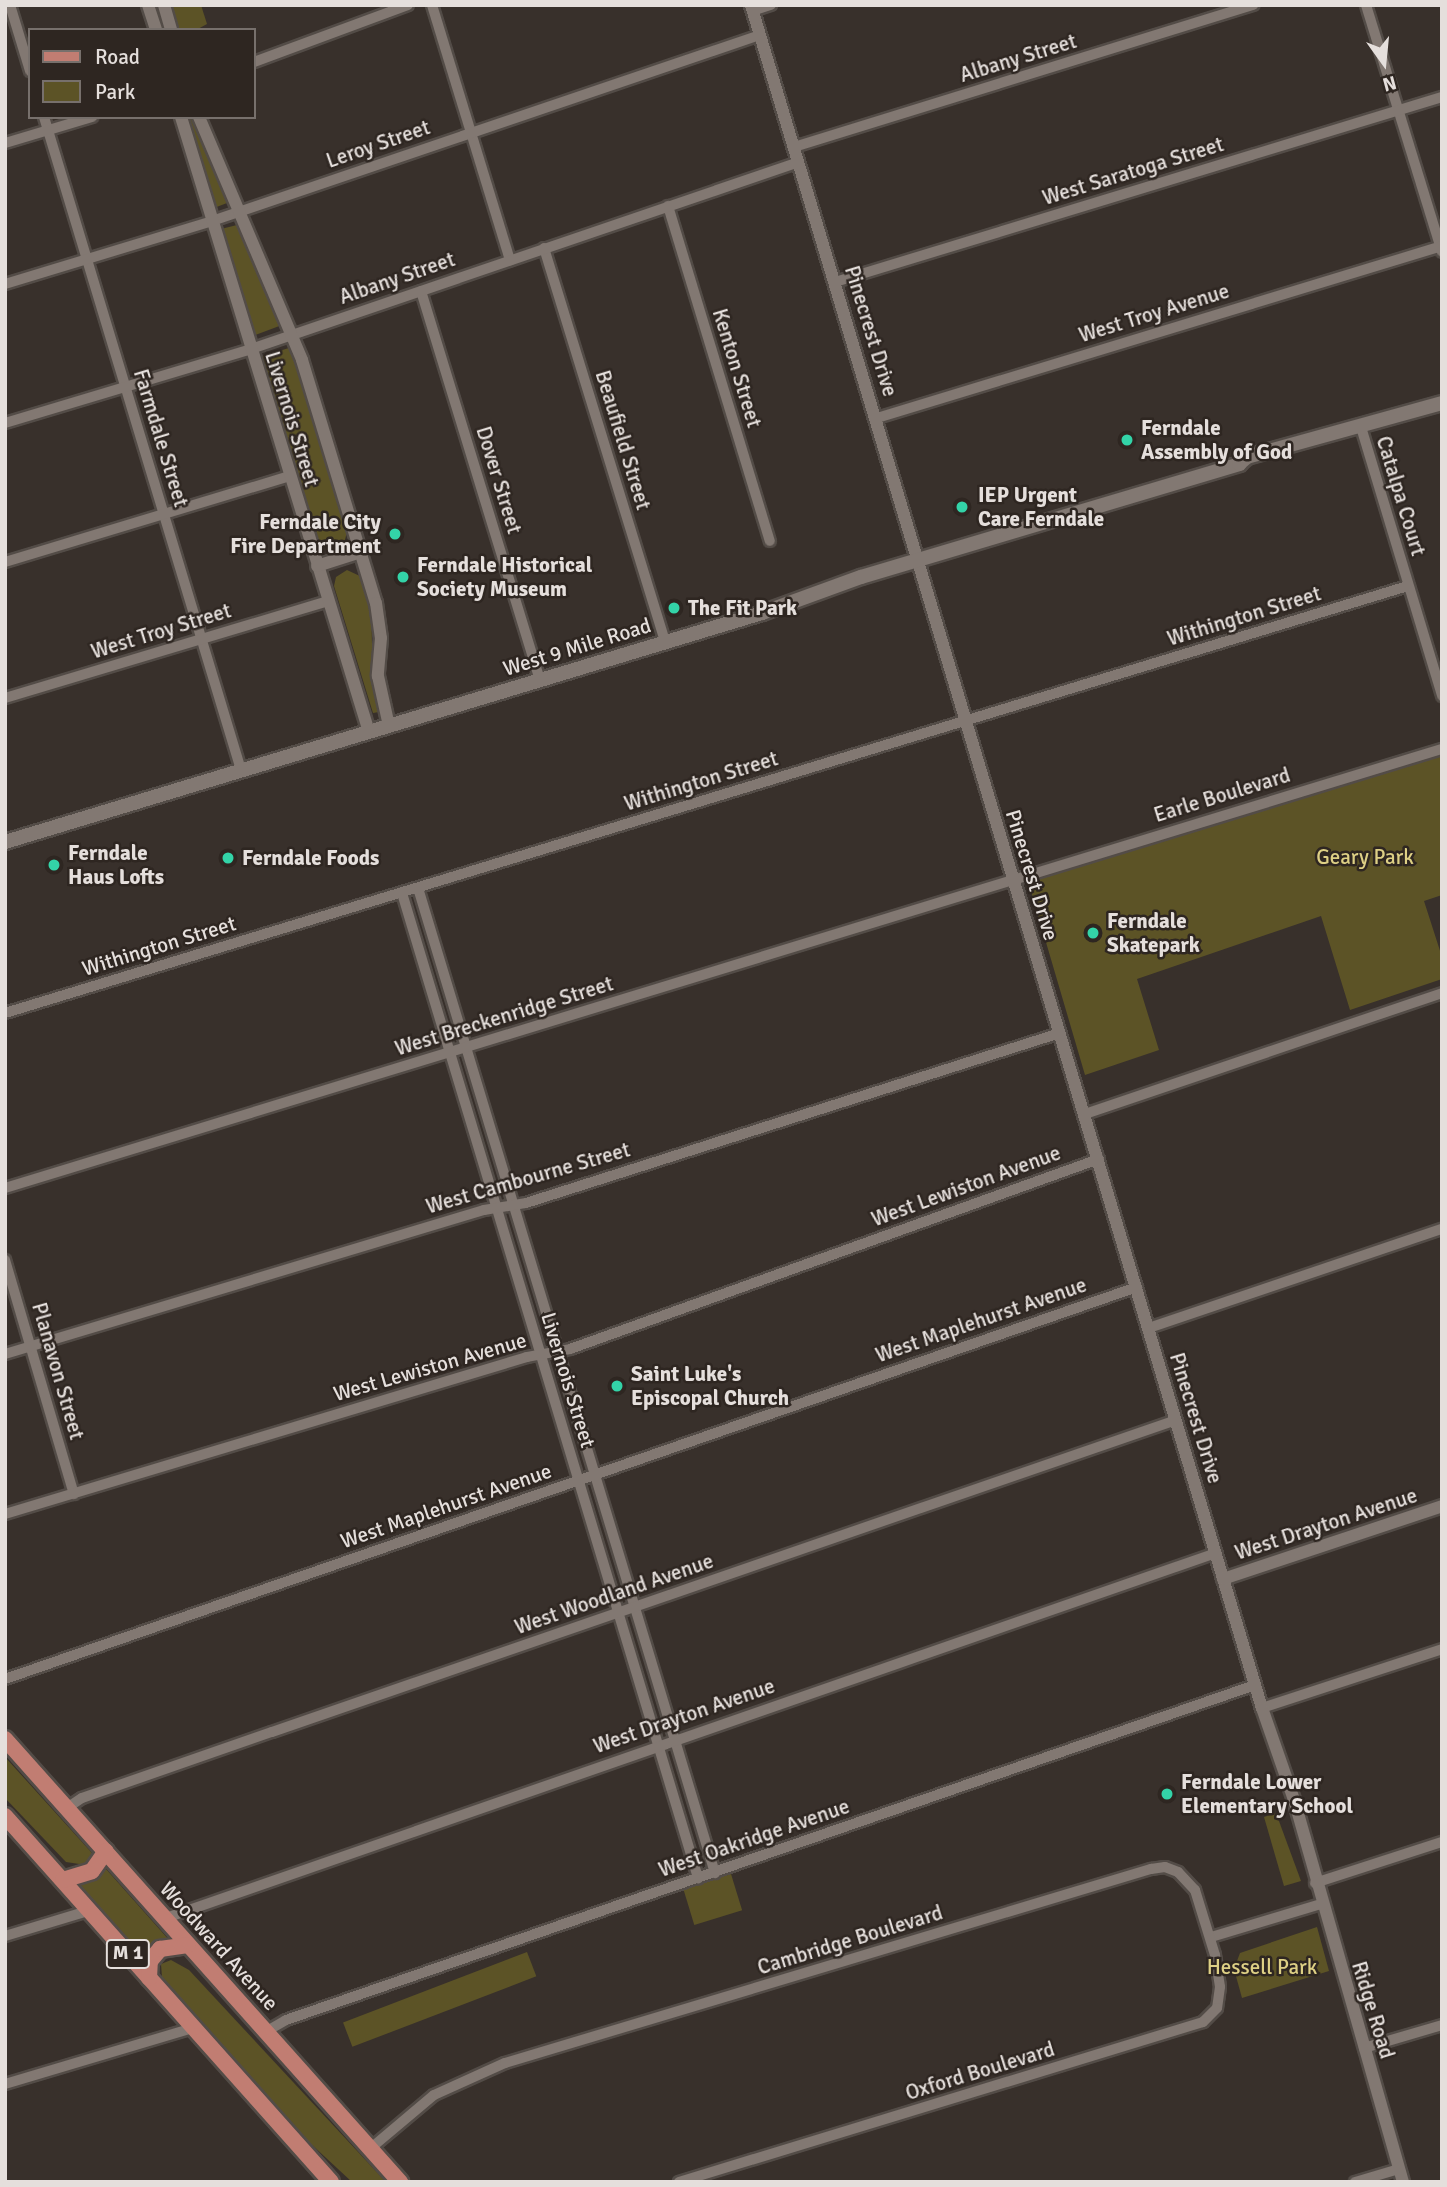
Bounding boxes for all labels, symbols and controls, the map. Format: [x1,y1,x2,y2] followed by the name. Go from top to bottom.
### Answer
[28,28,256,119] legend
[957,28,1079,88] street label: Albany Street
[1349,28,1419,98] north arrow
[95,44,140,70] text: Road
[1380,70,1399,97] text: N
[95,79,135,105] text: Park
[323,115,433,173] street label: Leroy Street
[1039,131,1227,211] street label: West Saratoga Street
[336,246,458,310] street label: Albany Street
[839,263,903,399] street label: Pinecrest Drive
[1076,278,1232,348] street label: West Troy Avenue
[707,306,767,430] street label: Kenton Street
[259,348,325,490] street label: Livernois Street
[128,366,194,510] street label: Farmdale Street
[590,367,656,513] street label: Beaufield Street
[1141,415,1292,465] place label: Ferndale Assembly of God
[471,423,527,537] street label: Dover Street
[1119,432,1135,448] marker: Ferndale Assembly of God
[1371,433,1431,559] street label: Catalpa Court
[978,482,1104,532] place label: IEP Urgent Care Ferndale
[952,497,972,517] marker: IEP Urgent Care Ferndale
[230,509,381,559] place label: Ferndale City Fire Department
[387,526,403,542] marker: Ferndale City Fire Department
[417,552,592,602] place label: Ferndale Historical Society Museum
[395,569,411,585] marker: Ferndale Historical Society Museum
[1164,581,1324,651] street label: Withington Street
[688,595,797,621] place label: The Fit Park
[88,598,234,664] street label: West Troy Street
[666,600,682,616] marker: The Fit Park
[500,613,654,681] street label: West 9 Mile Road
[621,746,781,816] street label: Withington Street
[1151,762,1293,828] street label: Earle Boulevard
[1000,807,1064,943] street label: Pinecrest Drive
[68,840,164,890] place label: Ferndale Haus Lofts
[1316,844,1414,870] park label: Geary Park
[242,845,379,871] place label: Ferndale Foods
[220,850,236,866] marker: Ferndale Foods
[46,857,62,873] marker: Ferndale Haus Lofts
[1107,908,1200,958] place label: Ferndale Skatepark
[79,911,239,981] street label: Withington Street
[1085,925,1101,941] marker: Ferndale Skatepark
[392,971,616,1061] street label: West Breckenridge Street
[423,1137,633,1219] street label: West Cambourne Street
[868,1140,1064,1232] street label: West Lewiston Avenue
[872,1272,1090,1368] street label: West Maplehurst Avenue
[26,1300,90,1442] street label: Planavon Street
[535,1309,601,1451] street label: Livernois Street
[331,1327,529,1407] street label: West Lewiston Avenue
[1164,1350,1228,1486] street label: Pinecrest Drive
[631,1361,789,1411] place label: Saint Luke's Episcopal Church
[609,1378,625,1394] marker: Saint Luke's Episcopal Church
[337,1458,555,1554] street label: West Maplehurst Avenue
[1232,1483,1420,1565] street label: West Drayton Avenue
[511,1548,717,1640] street label: West Woodland Avenue
[590,1673,778,1759] street label: West Drayton Avenue
[1181,1769,1353,1819] place label: Ferndale Lower Elementary School
[1159,1786,1175,1802] marker: Ferndale Lower Elementary School
[655,1793,853,1883] street label: West Oakridge Avenue
[155,1876,283,2016] street label: Woodward Avenue
[754,1900,946,1980] street label: Cambridge Boulevard
[105,1938,151,1970] road number: M 1
[1207,1954,1317,1980] park label: Hessell Park
[1346,1958,1400,2062] street label: Ridge Road
[902,2036,1058,2106] street label: Oxford Boulevard

